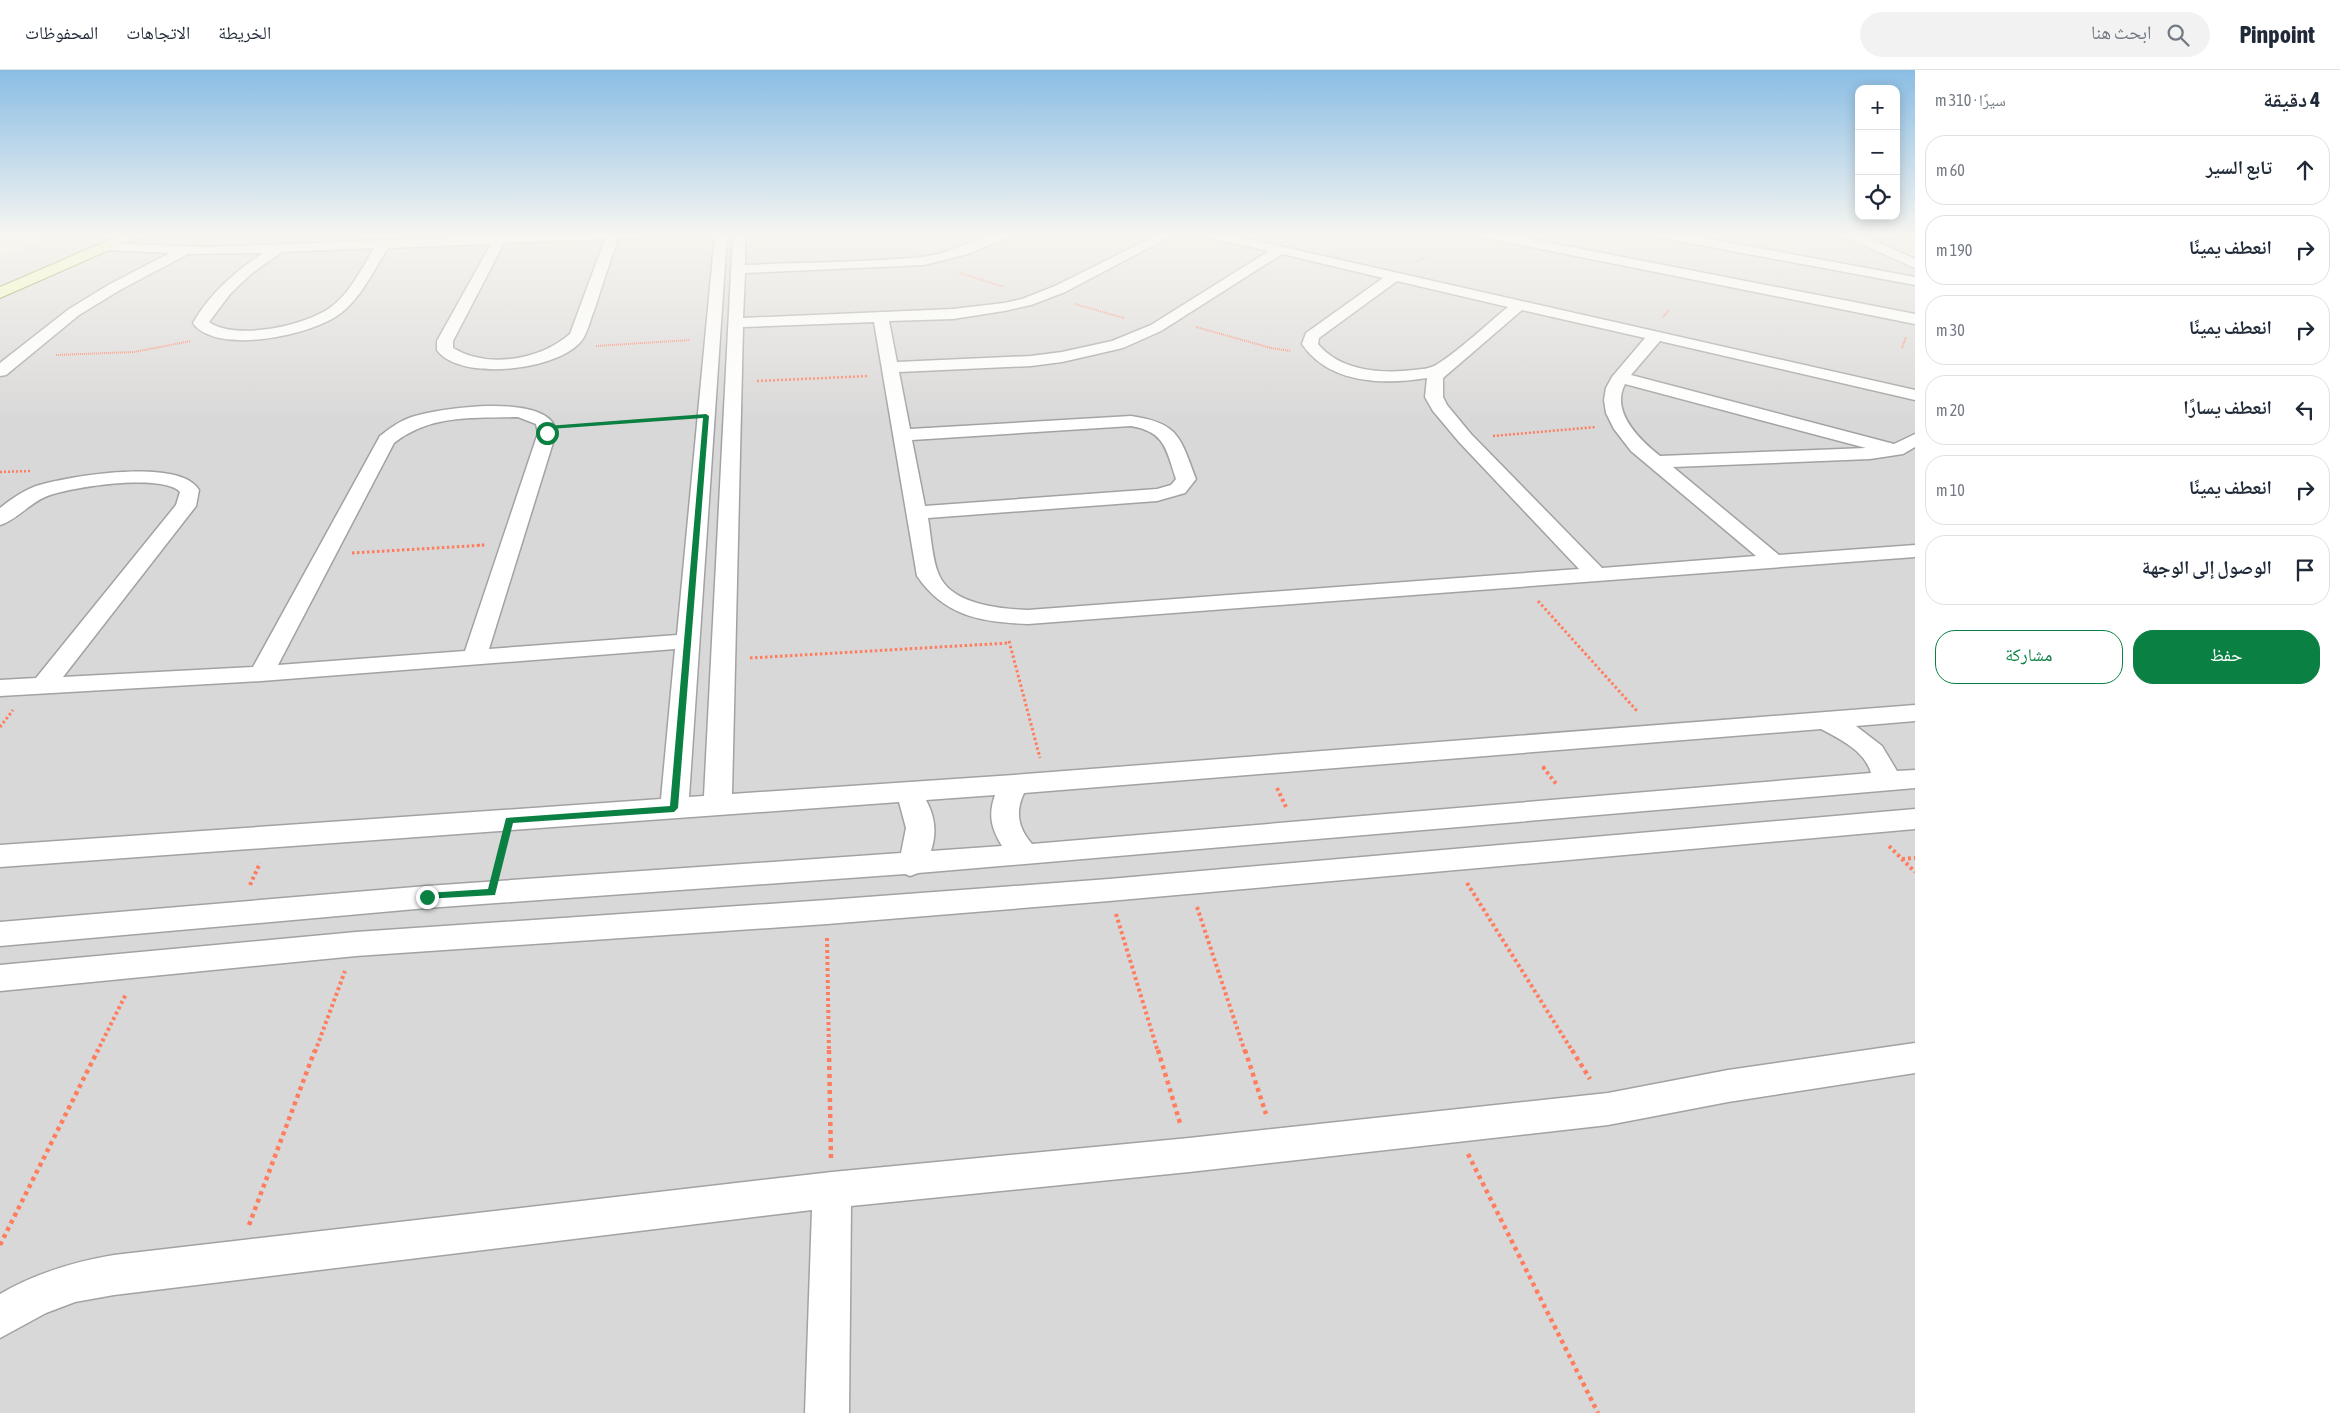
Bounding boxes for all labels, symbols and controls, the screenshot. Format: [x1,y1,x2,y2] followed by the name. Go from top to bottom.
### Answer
[1860,12,2210,57] search box
[2091,21,2152,43] text: ابحث هنا
[2164,21,2192,49] icon: search
[2240,21,2315,48] text: Pinpoint
[25,22,98,43] text: المحفوظات
[126,22,190,43] text: الاتجاهات
[218,22,271,43] text: الخريطة
[1855,85,1900,220] map controls
[1855,85,1900,130] button: +
[2263,87,2320,111] text: 4 دقيقة
[1935,91,2006,109] text: سيرًا · 310 m
[1855,130,1900,175] button: −
[2206,156,2272,178] text: تابع السير
[2291,156,2319,184] icon: ahead
[1936,161,1965,179] text: 60 m
[1855,175,1900,220] button: locate
[2189,236,2272,258] text: انعطف يمينًا
[2291,236,2319,264] icon: right
[1936,241,1972,259] text: 190 m
[2189,316,2272,338] text: انعطف يمينًا
[2291,316,2319,344] icon: right
[1936,321,1965,339] text: 30 m
[2183,396,2272,418] text: انعطف يسارًا
[2291,396,2319,424] icon: left
[1936,401,1965,419] text: 20 m
[536,422,559,445] route start
[2189,476,2272,498] text: انعطف يمينًا
[2291,476,2319,504] icon: right
[1936,481,1965,499] text: 10 m
[2142,556,2272,578] text: الوصول إلى الوجهة
[2291,556,2319,584] icon: arrive
[1935,630,2123,684] button: مشاركة
[2133,630,2320,684] button: حفظ
[416,886,439,909] route end

